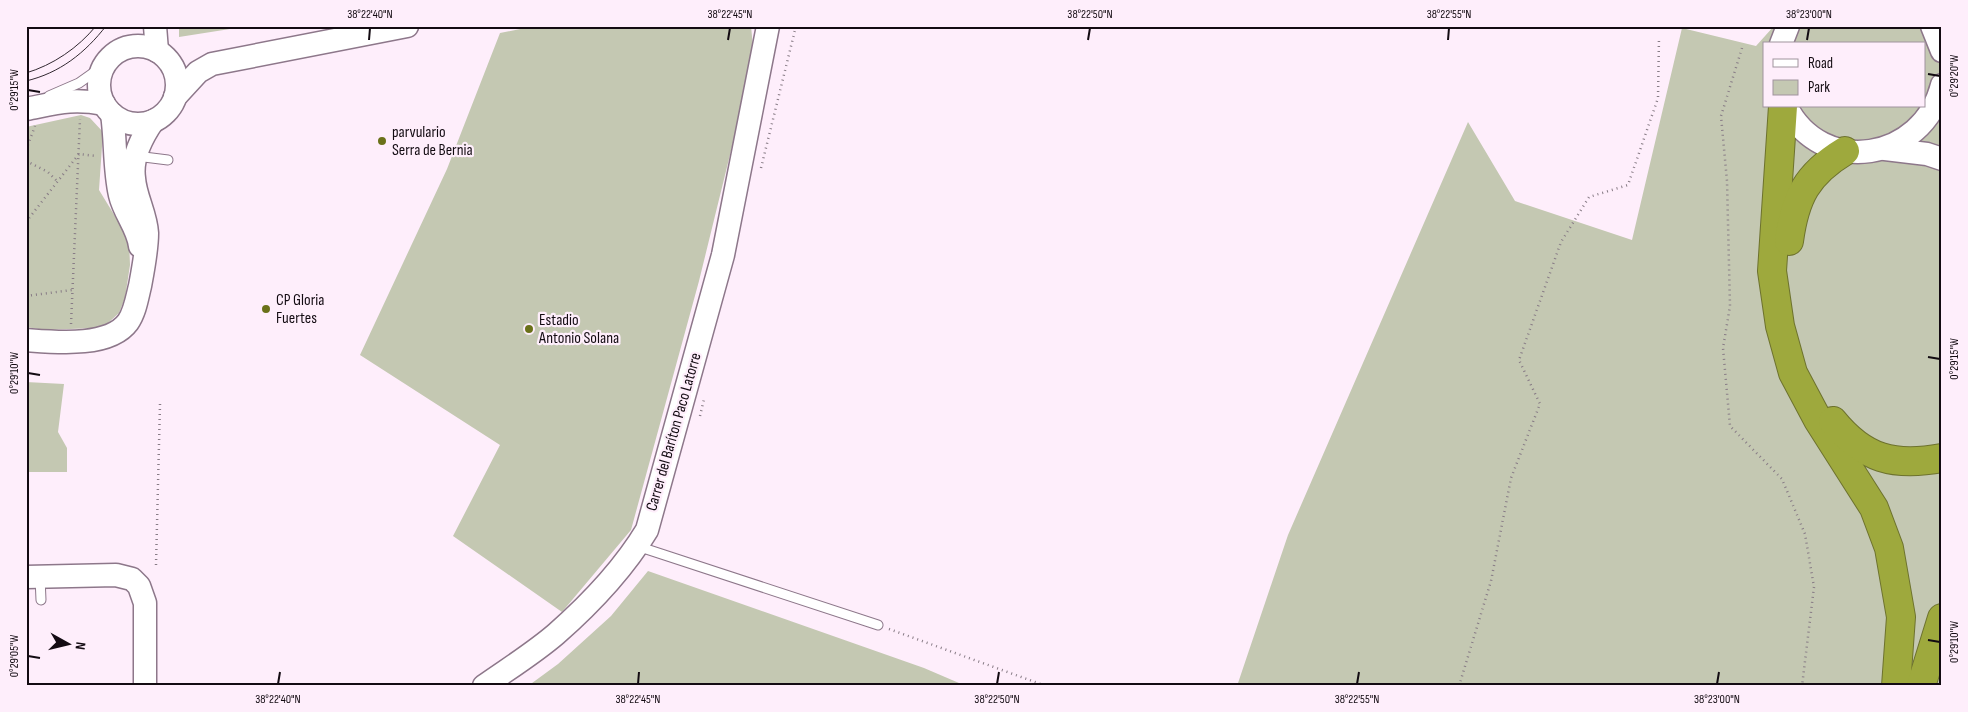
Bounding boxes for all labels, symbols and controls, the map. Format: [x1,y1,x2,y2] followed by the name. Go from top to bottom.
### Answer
[347,7,393,22] text: 38°22'40"N
[708,7,752,22] text: 38°22'45"N
[1067,7,1113,22] text: 38°22'50"N
[1427,7,1471,22] text: 38°22'55"N
[1786,7,1832,22] text: 38°23'00"N
[1763,42,1926,108] legend
[1808,54,1833,73] text: Road
[1947,54,1962,97] text: 0°29'20"W
[7,69,22,111] text: 0°29'15"W
[1808,78,1830,97] text: Park
[392,123,473,160] place label: parvulario Serra de Bernia
[376,135,388,147] marker: parvulario Serra de Bernia
[276,291,324,328] place label: CP Gloria Fuertes
[260,303,272,315] marker: CP Gloria Fuertes
[538,311,619,348] place label: Estadio Antonio Solana
[523,323,535,335] marker: Estadio Antonio Solana
[1947,338,1962,380] text: 0°29'15"W
[642,351,706,513] street label: Carrer del Baríton Paco Latorre
[7,352,22,394] text: 0°29'10"W
[42,620,92,670] north arrow
[1947,621,1962,663] text: 0°29'10"W
[7,635,22,677] text: 0°29'05"W
[71,641,89,651] text: N
[255,692,301,707] text: 38°22'40"N
[616,692,660,707] text: 38°22'45"N
[974,692,1020,707] text: 38°22'50"N
[1335,692,1379,707] text: 38°22'55"N
[1694,692,1740,707] text: 38°23'00"N

